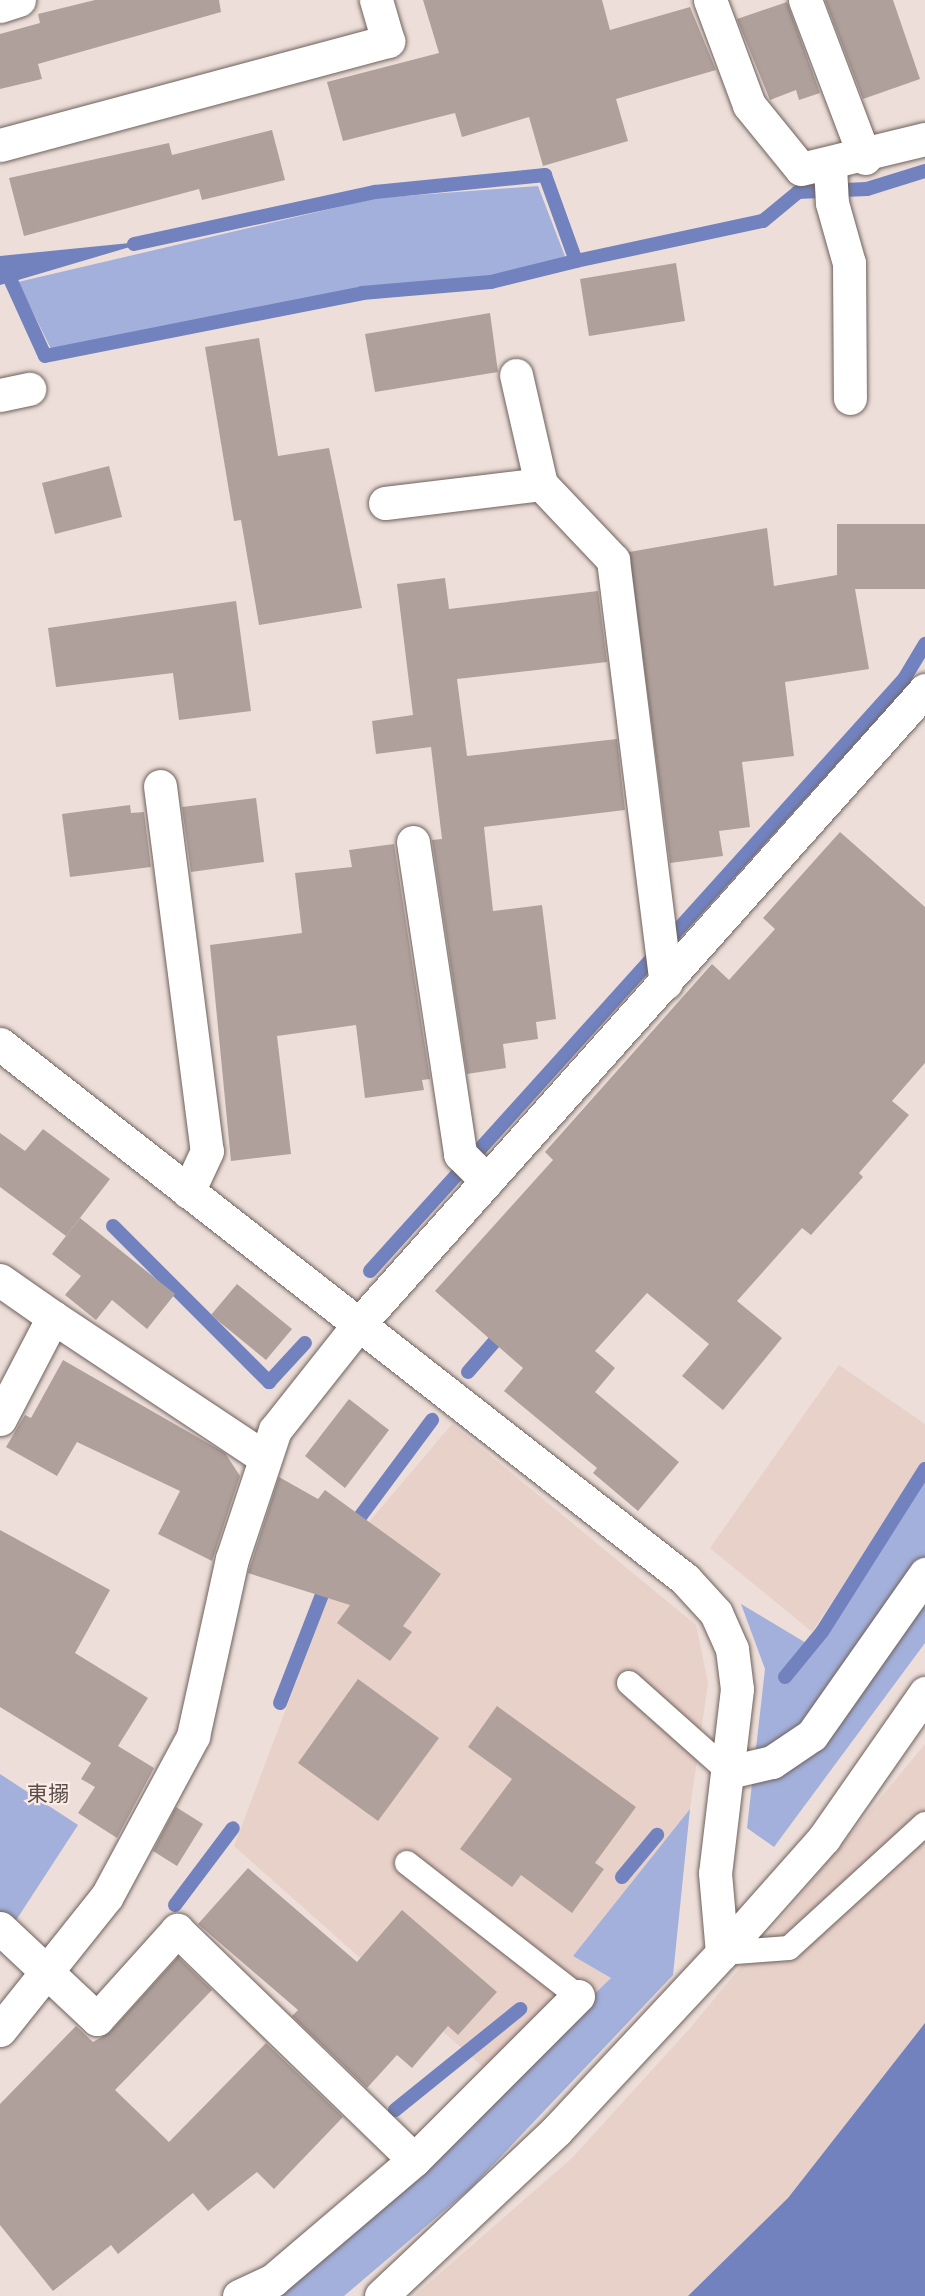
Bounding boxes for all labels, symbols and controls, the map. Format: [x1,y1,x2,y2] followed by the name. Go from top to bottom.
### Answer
[27,1780,69,1806] district label: 東搦

